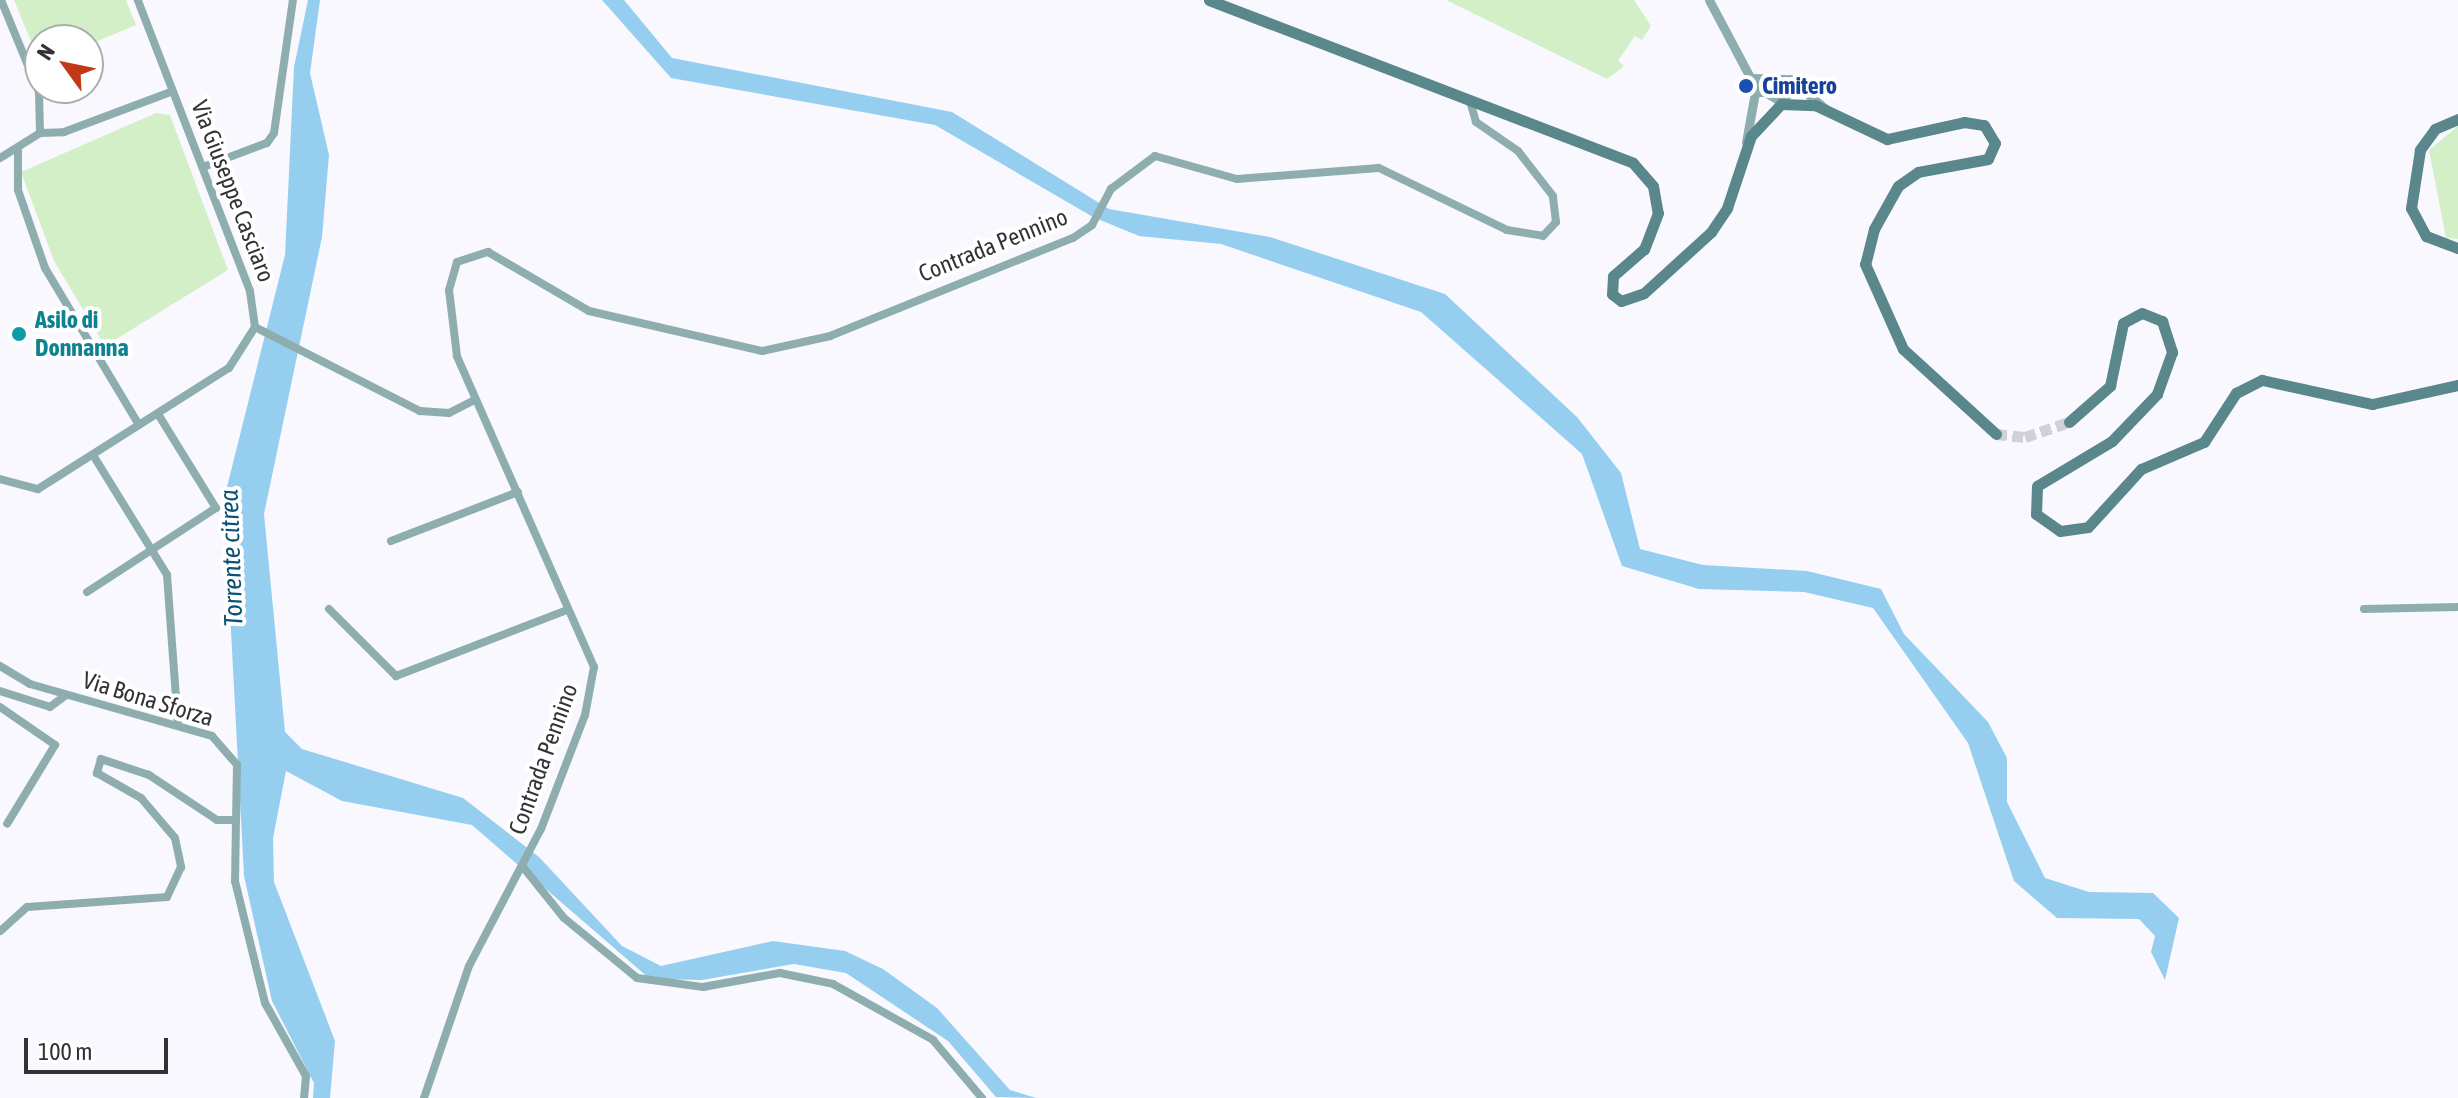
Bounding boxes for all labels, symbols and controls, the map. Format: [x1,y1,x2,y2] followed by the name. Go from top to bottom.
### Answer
[24,24,104,104] north arrow
[31,39,60,65] text: N
[1762,72,1837,100] place label: Cimitero
[1737,77,1755,95] marker: Cimitero
[185,96,281,286] street label: Via Giuseppe Casciaro
[914,202,1072,288] street label: Contrada Pennino
[35,306,129,362] place label: Asilo di Donnanna
[10,325,28,343] marker: Asilo di Donnanna
[214,489,250,627] water label: Torrente citrea
[79,665,217,733] street label: Via Bona Sforza
[502,680,584,838] street label: Contrada Pennino
[28,1022,172,1072] scale bar
[38,1038,92,1065] text: 100 m

